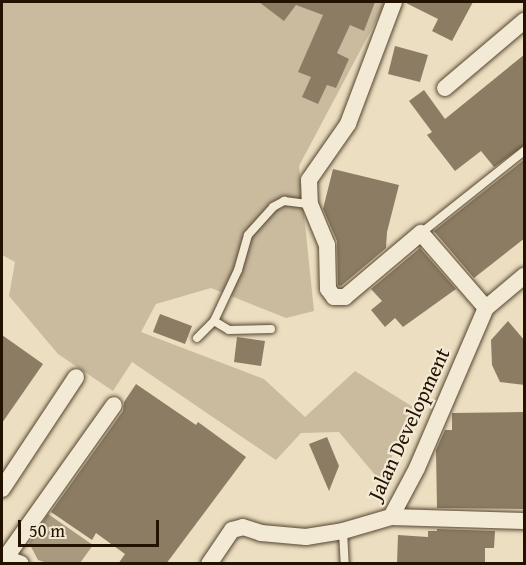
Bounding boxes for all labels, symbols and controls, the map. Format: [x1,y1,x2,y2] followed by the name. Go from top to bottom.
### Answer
[363,344,455,504] street label: Jalan Development
[21,508,162,546] scale bar
[29,517,65,544] text: 50 m

